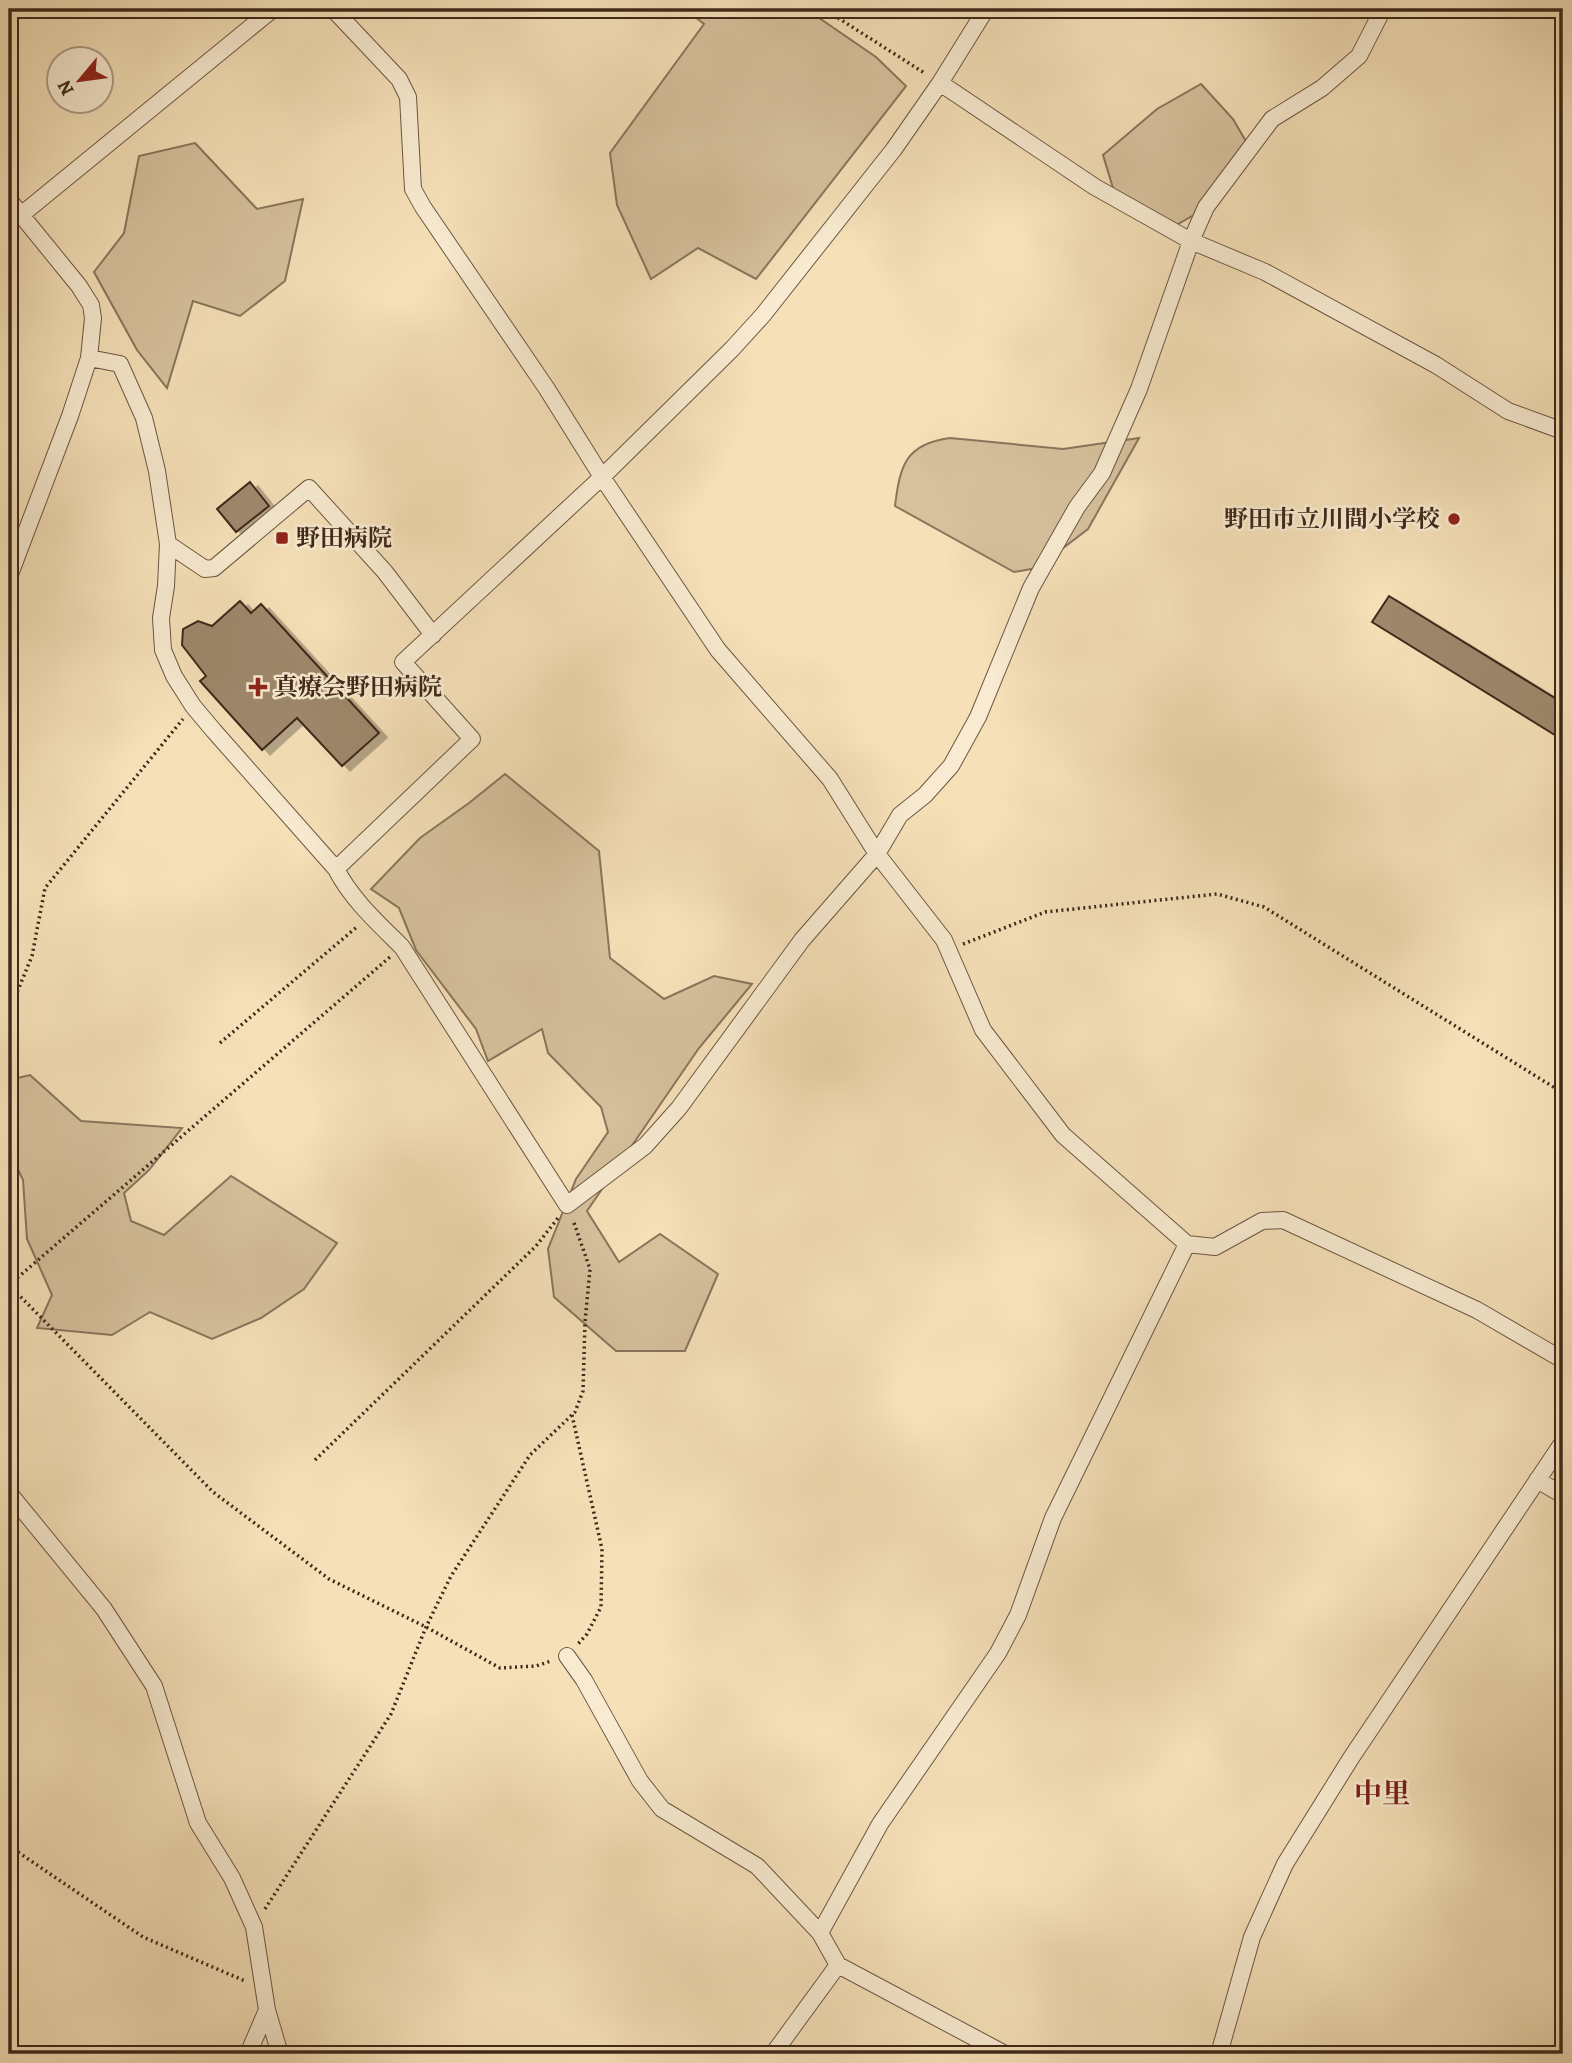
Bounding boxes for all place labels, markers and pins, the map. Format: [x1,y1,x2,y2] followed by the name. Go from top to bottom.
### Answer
[1224,503,1440,535] place label: 野田市立川間小学校
[1446,511,1462,527] marker: 野田市立川間小学校
[296,522,392,554] place label: 野田病院
[274,530,290,546] marker: 野田病院
[274,671,442,703] place label: 真療会野田病院
[248,677,268,697] marker: 真療会野田病院

